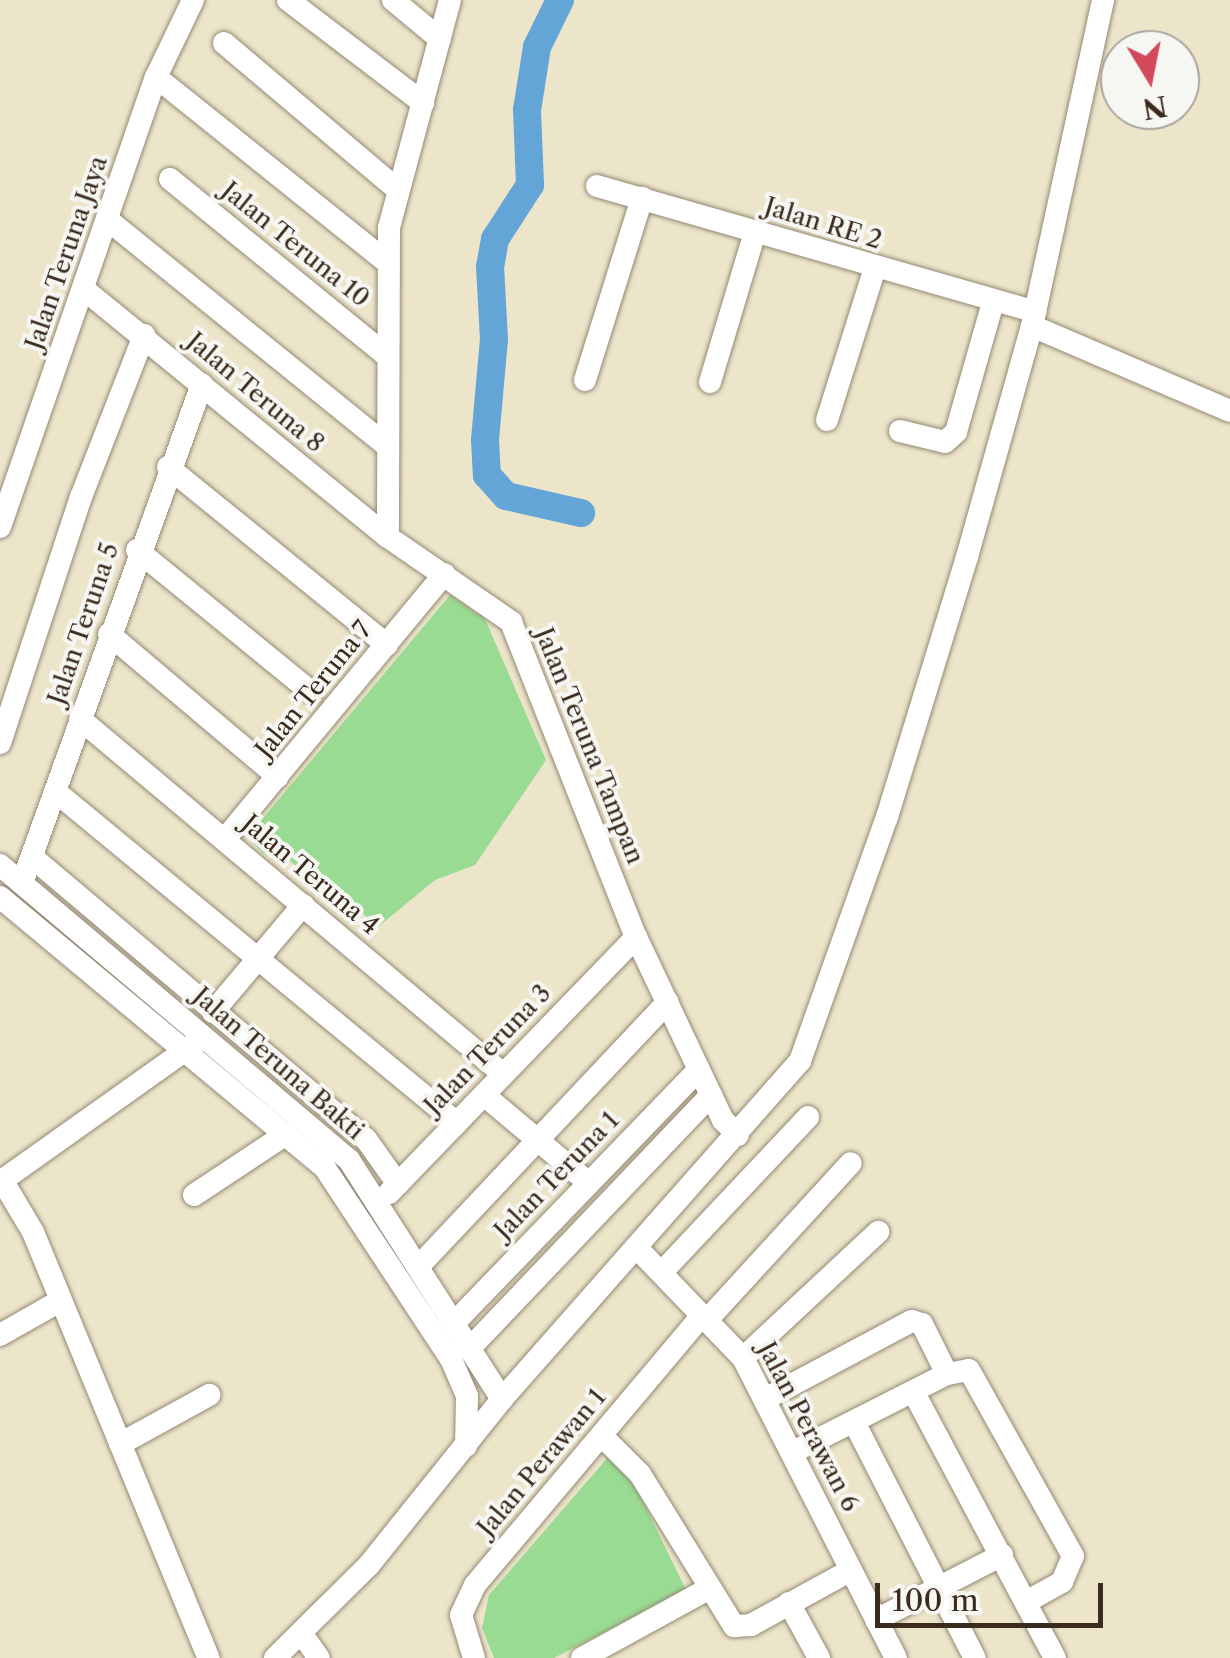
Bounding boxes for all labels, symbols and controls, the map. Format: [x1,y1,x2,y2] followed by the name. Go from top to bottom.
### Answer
[1100,30,1200,130] north arrow
[1140,89,1170,126] text: N
[20,152,114,354] street label: Jalan Teruna Jaya
[215,176,375,314] street label: Jalan Teruna 10
[761,192,885,256] street label: Jalan RE 2
[180,326,330,460] street label: Jalan Teruna 8
[42,539,126,709] street label: Jalan Teruna 5
[249,615,379,765] street label: Jalan Teruna 7
[528,623,650,869] street label: Jalan Teruna Tampan
[235,809,385,941] street label: Jalan Teruna 4
[418,978,558,1122] street label: Jalan Teruna 3
[186,981,370,1147] street label: Jalan Teruna Bakti
[488,1106,626,1246] street label: Jalan Teruna 1
[751,1337,865,1517] street label: Jalan Perawan 6
[472,1383,612,1543] street label: Jalan Perawan 1
[880,1563,1108,1625] scale bar
[892,1582,979,1619] text: 100 m

